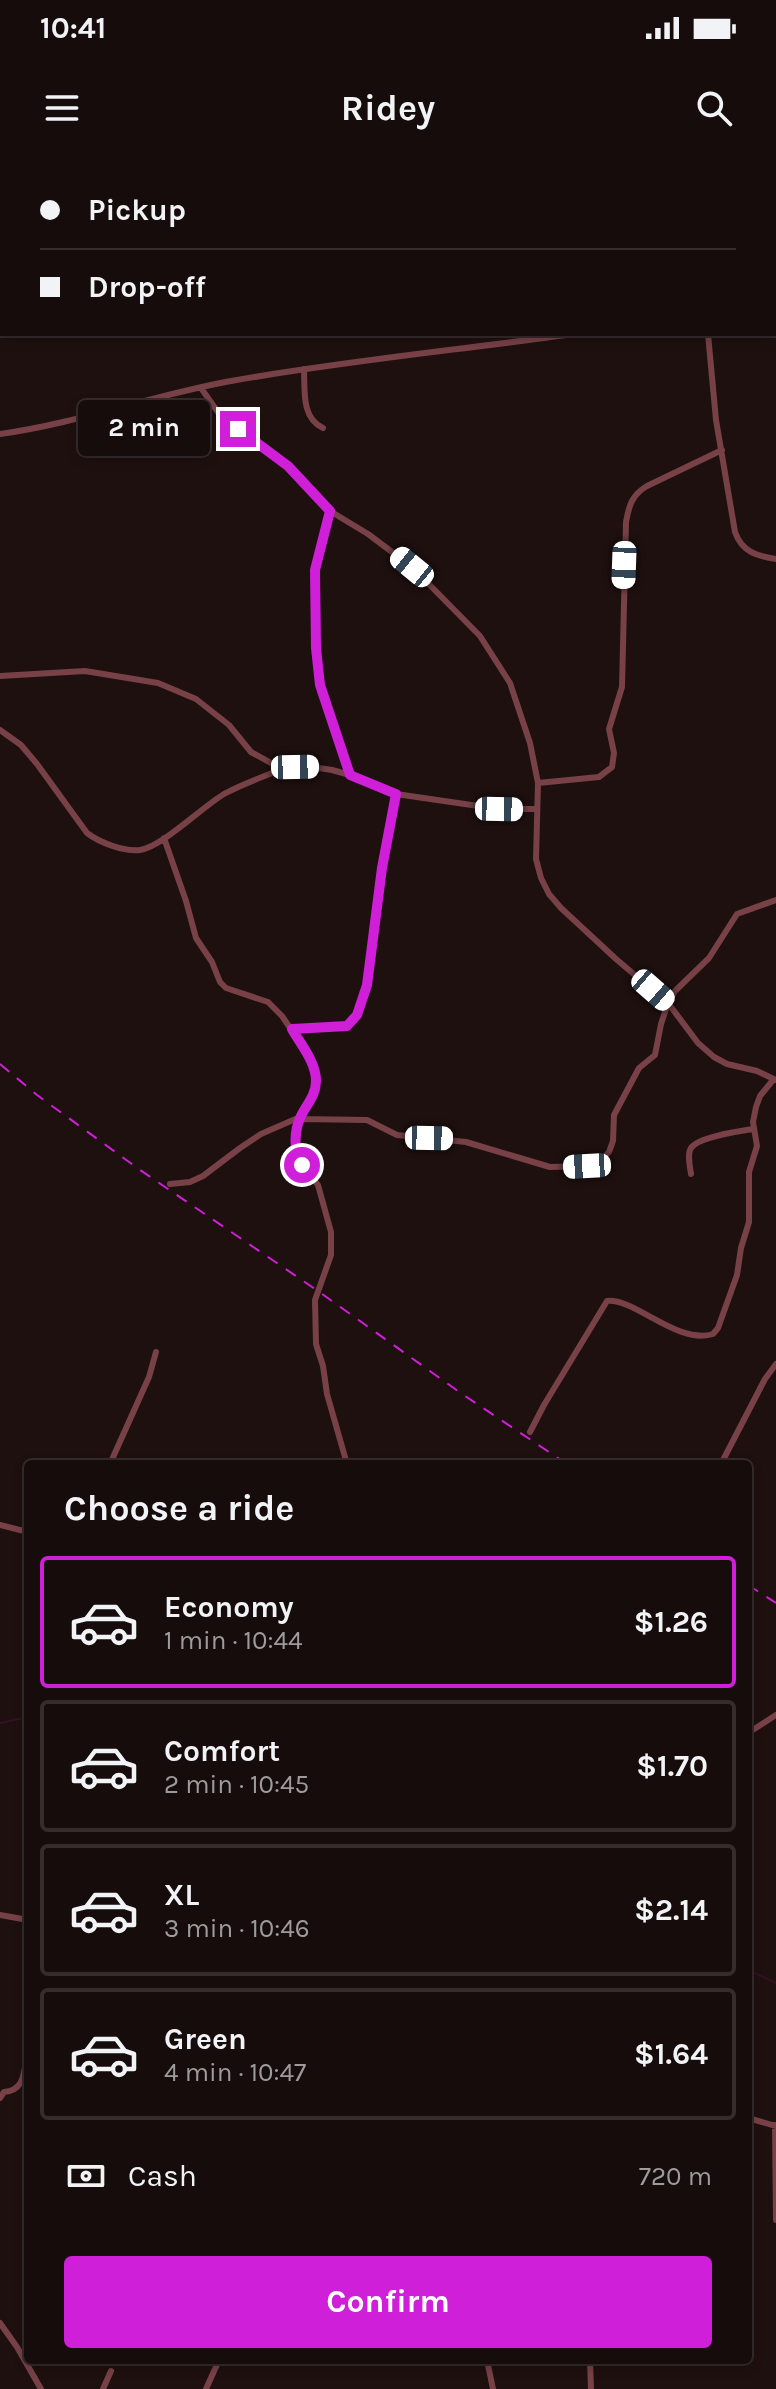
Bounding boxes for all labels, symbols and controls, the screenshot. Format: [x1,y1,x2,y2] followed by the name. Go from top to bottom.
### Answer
[40,10,106,46] text: 10:41
[40,86,84,130] icon: menu
[692,86,736,130] icon: search
[341,87,435,129] text: Ridey
[88,192,186,228] text: Pickup
[88,269,206,305] text: Drop-off
[78,401,210,457] callout: 2 min
[220,411,256,447] route end
[108,412,180,443] text: 2 min
[611,541,637,589] car
[386,543,438,591] car
[271,755,319,779] car
[475,797,523,821] car
[627,965,679,1015] car
[405,1126,453,1150] car
[284,1147,320,1183] route start
[562,1153,612,1179] car
[64,1487,294,1529] text: Choose a ride
[68,1586,140,1658] icon: car
[164,1589,294,1625] text: Economy
[634,1604,708,1640] text: $1.26
[164,1625,303,1656] text: 1 min · 10:44
[68,1730,140,1802] icon: car
[164,1733,280,1769] text: Comfort
[636,1748,708,1784] text: $1.70
[164,1769,309,1800] text: 2 min · 10:45
[68,1874,140,1946] icon: car
[164,1877,199,1913] text: XL
[634,1892,708,1928] text: $2.14
[164,1913,310,1944] text: 3 min · 10:46
[68,2018,140,2090] icon: car
[164,2021,247,2057] text: Green
[634,2036,708,2072] text: $1.64
[164,2057,306,2088] text: 4 min · 10:47
[64,2154,108,2198] icon: cash
[128,2158,197,2194] text: Cash
[639,2161,712,2192] text: 720 m
[64,2256,712,2348] button: Confirm

